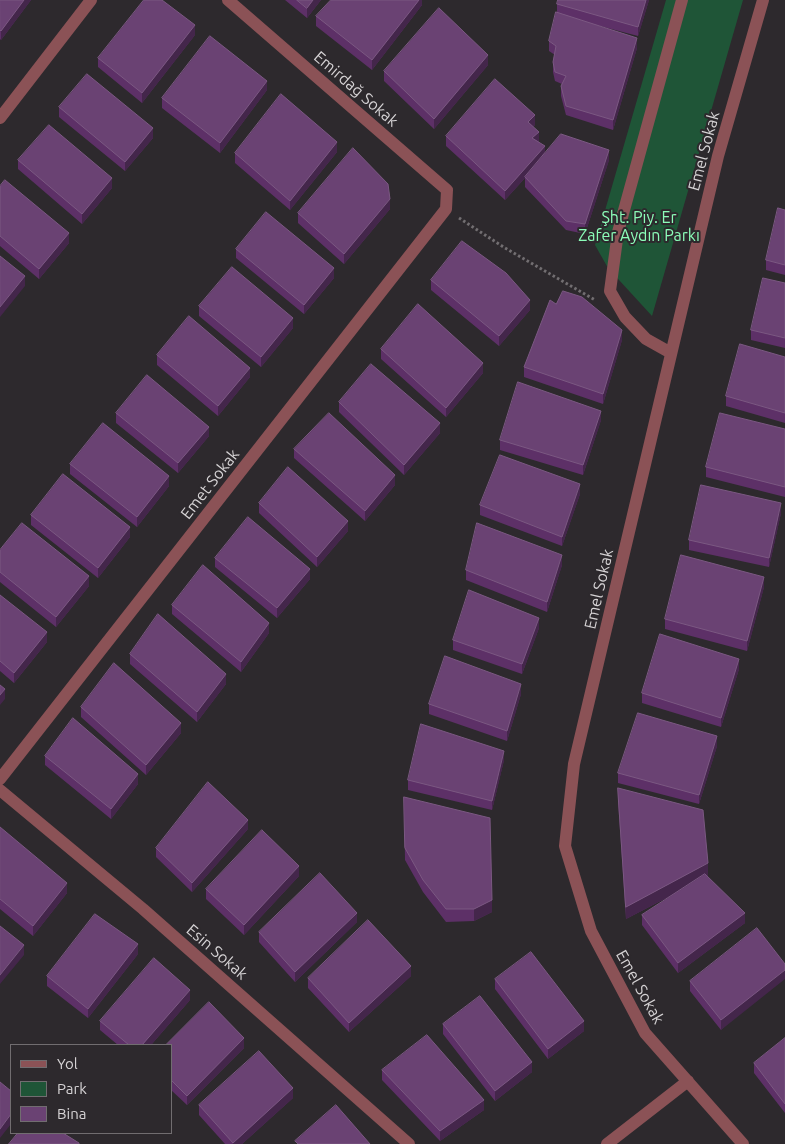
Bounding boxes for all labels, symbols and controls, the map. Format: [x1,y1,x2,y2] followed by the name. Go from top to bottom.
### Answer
[310,47,402,131] street label: Emirdağ Sokak
[684,109,724,193] street label: Emel Sokak
[578,208,700,246] park label: Şht. Piy. Er Zafer Aydın Parkı
[177,445,243,523] street label: Emet Sokak
[580,547,618,631] street label: Emel Sokak
[183,920,251,984] street label: Esin Sokak
[612,947,668,1027] street label: Emel Sokak
[10,1044,172,1134] legend
[57,1055,78,1072] text: Yol
[57,1080,87,1097] text: Park
[57,1105,86,1122] text: Bina

